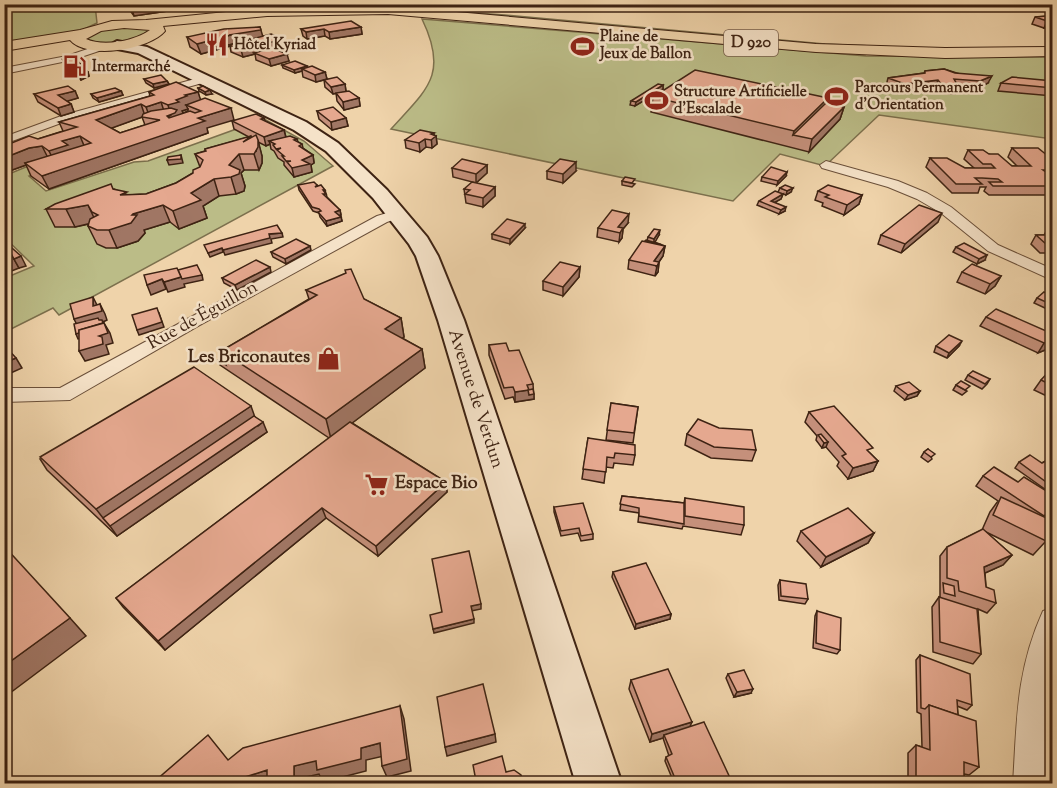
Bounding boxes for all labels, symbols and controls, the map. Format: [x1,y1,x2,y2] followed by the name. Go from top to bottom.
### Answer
[599,27,692,65] place label: Plaine de Jeux de Ballon
[724,30,778,56] road number: D 920
[203,32,229,58] restaurant icon: Hôtel Kyriad
[569,33,595,59] sports icon: Plaine de Jeux de Ballon
[234,35,317,56] place label: Hôtel Kyriad
[61,54,87,80] fuel station icon: Intermarché
[92,57,170,78] place label: Intermarché
[855,78,984,116] place label: Parcours Permanent d'Orientation
[674,82,807,120] place label: Structure Artificielle d'Escalade
[824,84,850,110] sports icon: Parcours Permanent d'Orientation
[643,88,669,114] sports icon: Structure Artificielle d'Escalade
[143,275,263,357] street label: Rue de Éguillon
[440,326,510,472] street label: Avenue de Verdun
[188,345,310,371] place label: Les Briconautes
[315,345,341,371] shop icon: Les Briconautes
[364,471,390,497] supermarket icon: Espace Bio
[395,471,478,497] place label: Espace Bio

